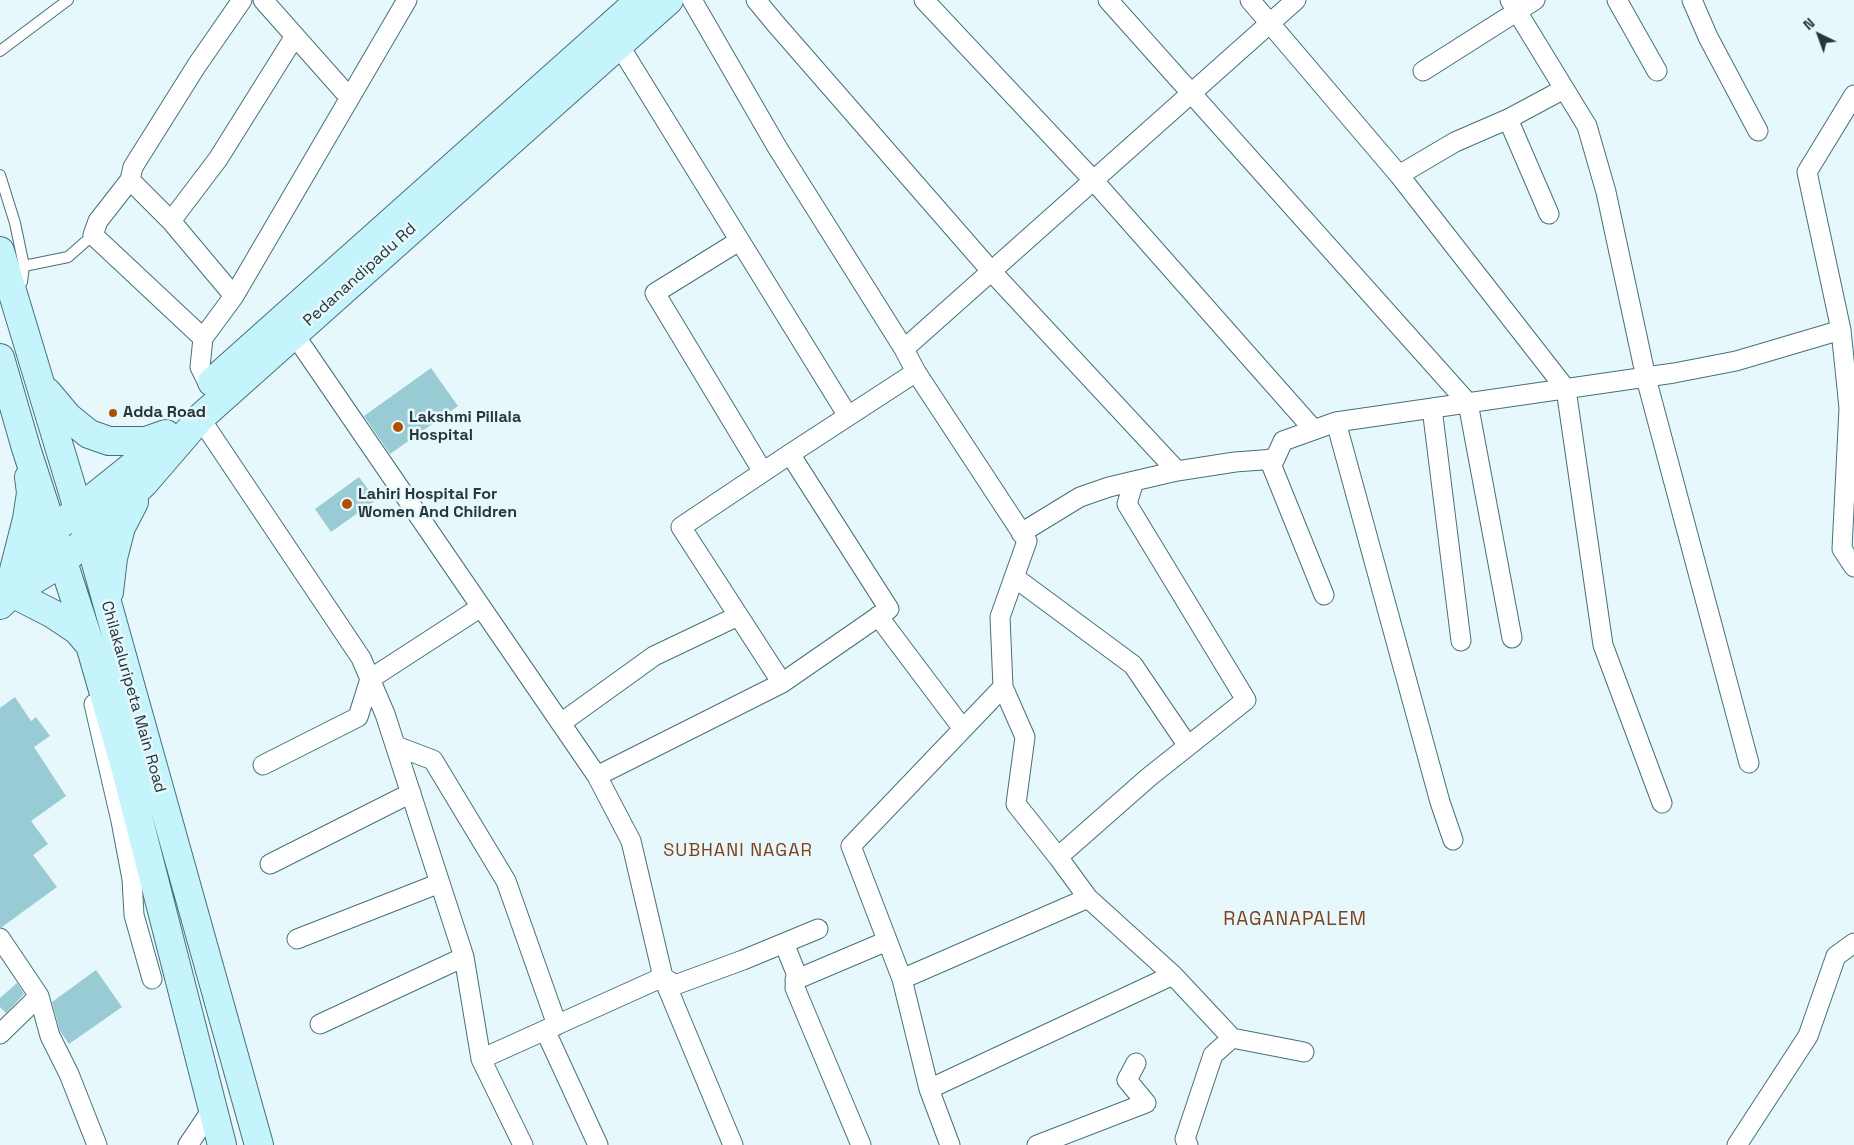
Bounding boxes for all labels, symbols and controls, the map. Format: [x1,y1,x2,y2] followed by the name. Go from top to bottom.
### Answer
[1794,10,1844,60] north arrow
[1799,14,1818,34] text: N
[300,219,420,331] street label: Pedanandipadu Rd
[123,403,206,423] place label: Adda Road
[107,407,119,419] marker: Adda Road
[409,408,521,446] place label: Lakshmi Pillala Hospital
[391,420,405,434] marker: Lakshmi Pillala Hospital
[358,485,517,523] place label: Lahiri Hospital For Women And Children
[340,497,354,511] marker: Lahiri Hospital For Women And Children
[96,599,170,795] street label: Chilakaluripeta Main Road
[662,840,814,862] district label: SUBHANI NAGAR
[1222,909,1368,931] district label: RAGANAPALEM

